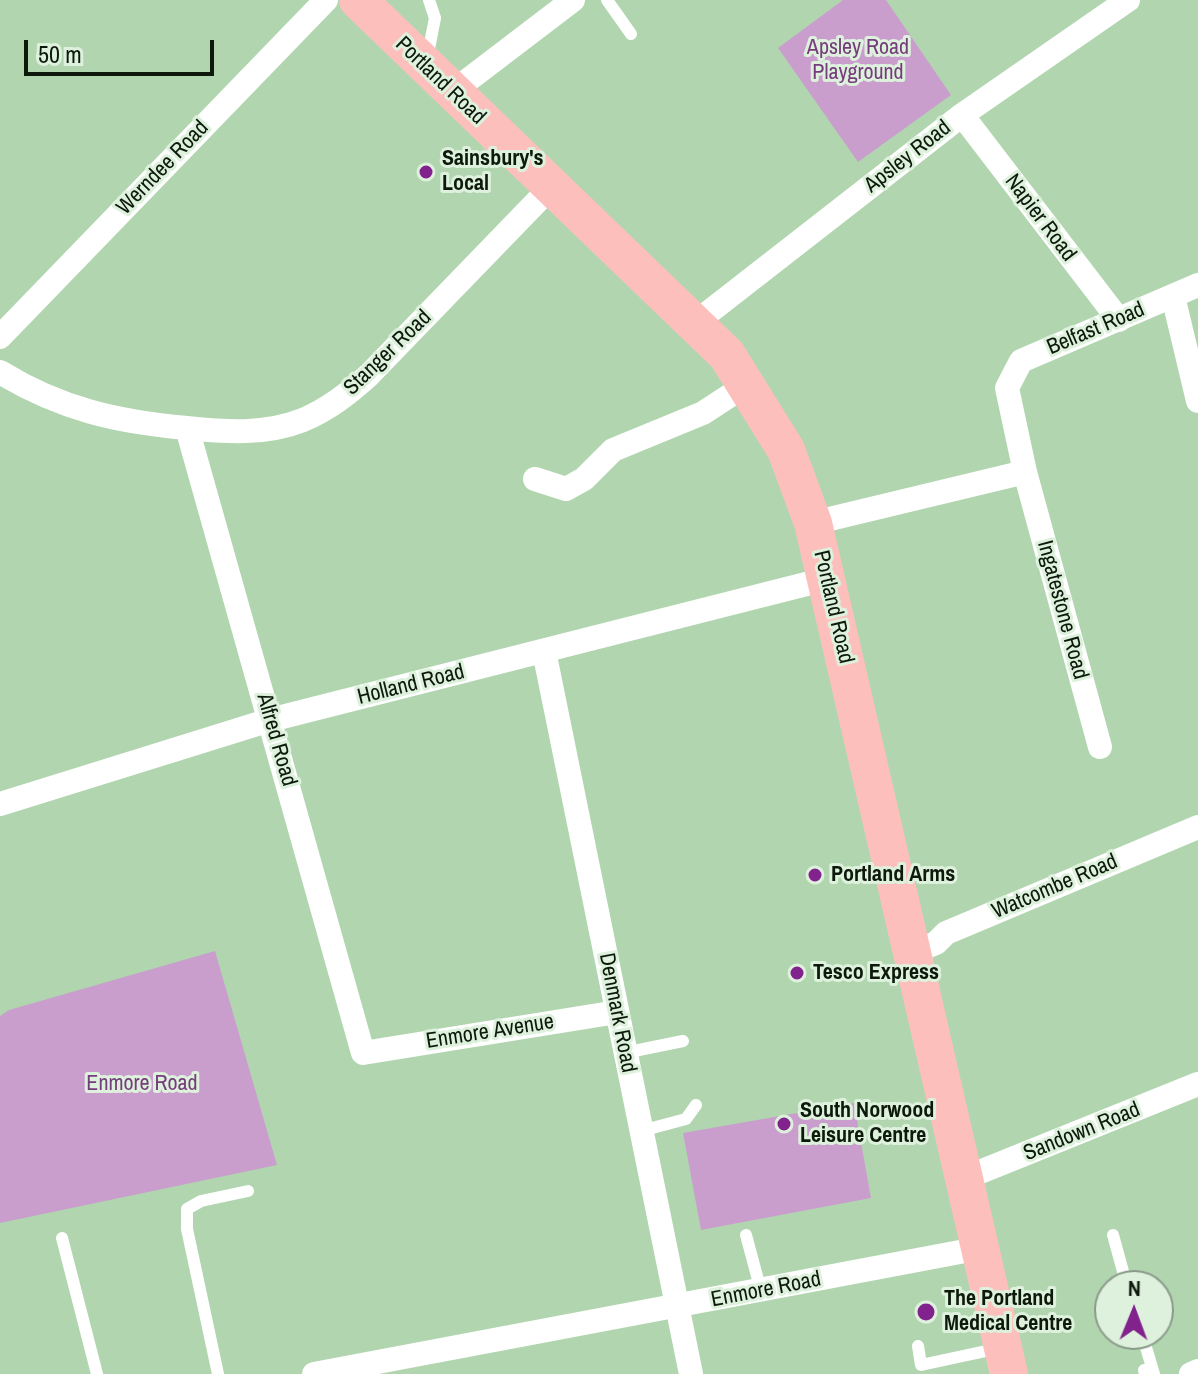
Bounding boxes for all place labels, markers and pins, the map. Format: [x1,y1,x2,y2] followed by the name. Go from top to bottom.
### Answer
[442,146,544,198] place label: Sainsbury's Local
[417,163,435,181] marker: Sainsbury's Local
[831,862,955,888] place label: Portland Arms
[806,866,824,884] marker: Portland Arms
[813,960,939,986] place label: Tesco Express
[788,964,806,982] marker: Tesco Express
[800,1098,934,1150] place label: South Norwood Leisure Centre
[775,1115,793,1133] marker: South Norwood Leisure Centre
[944,1286,1072,1338] place label: The Portland Medical Centre
[915,1301,937,1323] marker: The Portland Medical Centre

